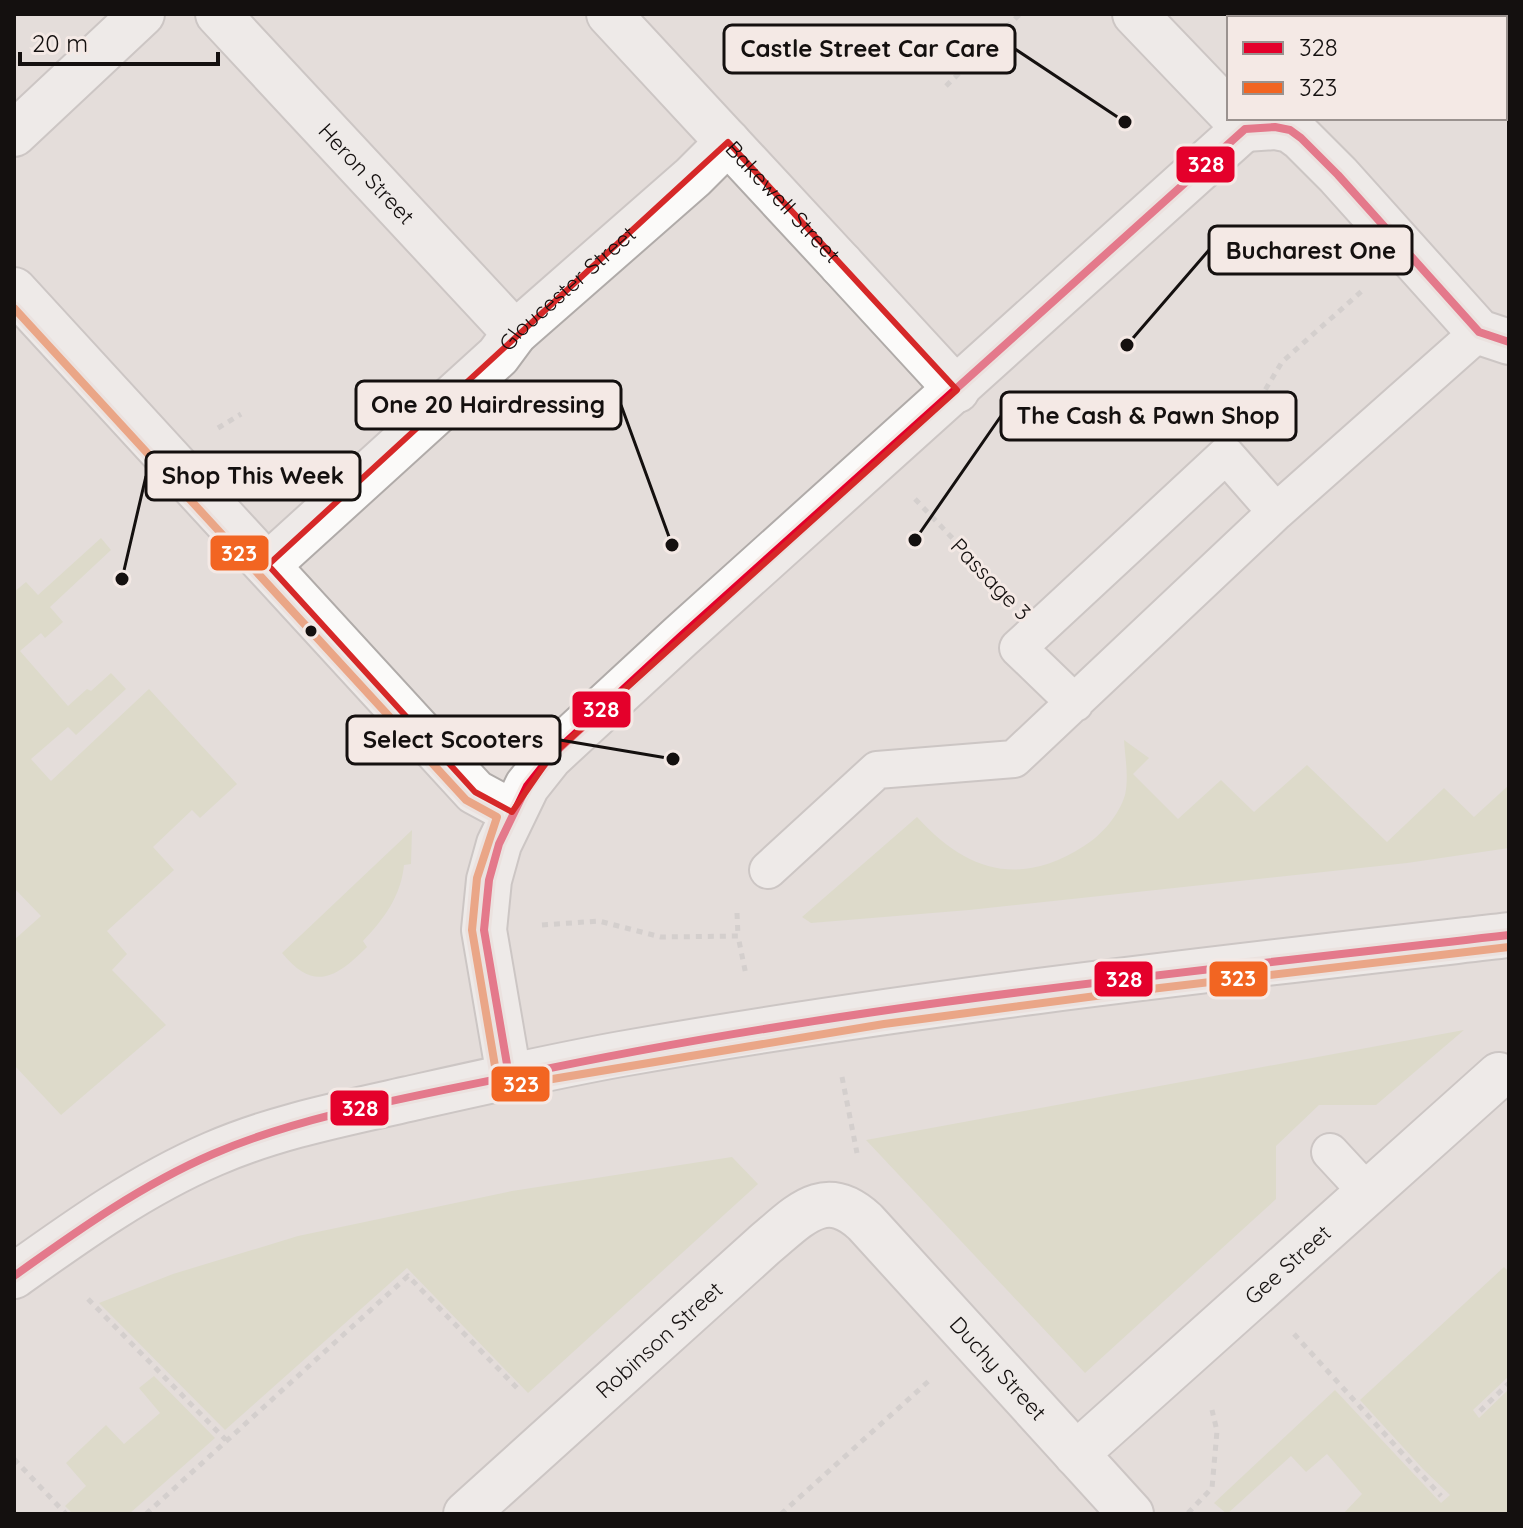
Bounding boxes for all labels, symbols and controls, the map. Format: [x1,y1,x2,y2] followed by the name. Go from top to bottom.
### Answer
[20,16,218,66] scale bar
[1227,16,1507,120] legend
[724,25,1015,73] callout: Castle Street Car Care
[32,28,88,58] text: 20 m
[1299,32,1338,62] text: 328
[741,33,999,63] text: Castle Street Car Care
[1299,72,1337,102] text: 323
[313,117,421,230] street label: Heron Street
[720,135,847,269] street label: Bakewell Street
[1175,145,1236,184] line badge: 328
[1188,150,1224,178] text: 328
[493,220,642,356] street label: Gloucester Street
[1209,226,1412,274] callout: Bucharest One
[1226,235,1396,265] text: Bucharest One
[356,381,621,429] callout: One 20 Hairdressing
[371,389,605,419] text: One 20 Hairdressing
[1001,392,1296,440] callout: The Cash & Pawn Shop
[1016,400,1280,430] text: The Cash & Pawn Shop
[146,452,360,500] callout: Shop This Week
[162,460,344,490] text: Shop This Week
[945,532,1037,626] street label: Passage 3
[209,534,270,572] line badge: 323
[221,539,257,567] text: 323
[303,623,319,639] unlabelled marker
[571,690,632,729] line badge: 328
[583,695,619,723] text: 328
[347,716,560,764] callout: Select Scooters
[363,724,543,754] text: Select Scooters
[1093,960,1154,998] line badge: 328
[1208,960,1269,998] line badge: 323
[1220,964,1256,992] text: 323
[1106,965,1142,993] text: 328
[490,1065,551,1103] line badge: 323
[503,1070,539,1098] text: 323
[329,1089,390,1127] line badge: 328
[342,1094,378,1122] text: 328
[1239,1219,1336,1310] street label: Gee Street
[590,1275,728,1404] street label: Robinson Street
[944,1310,1053,1426] street label: Duchy Street

